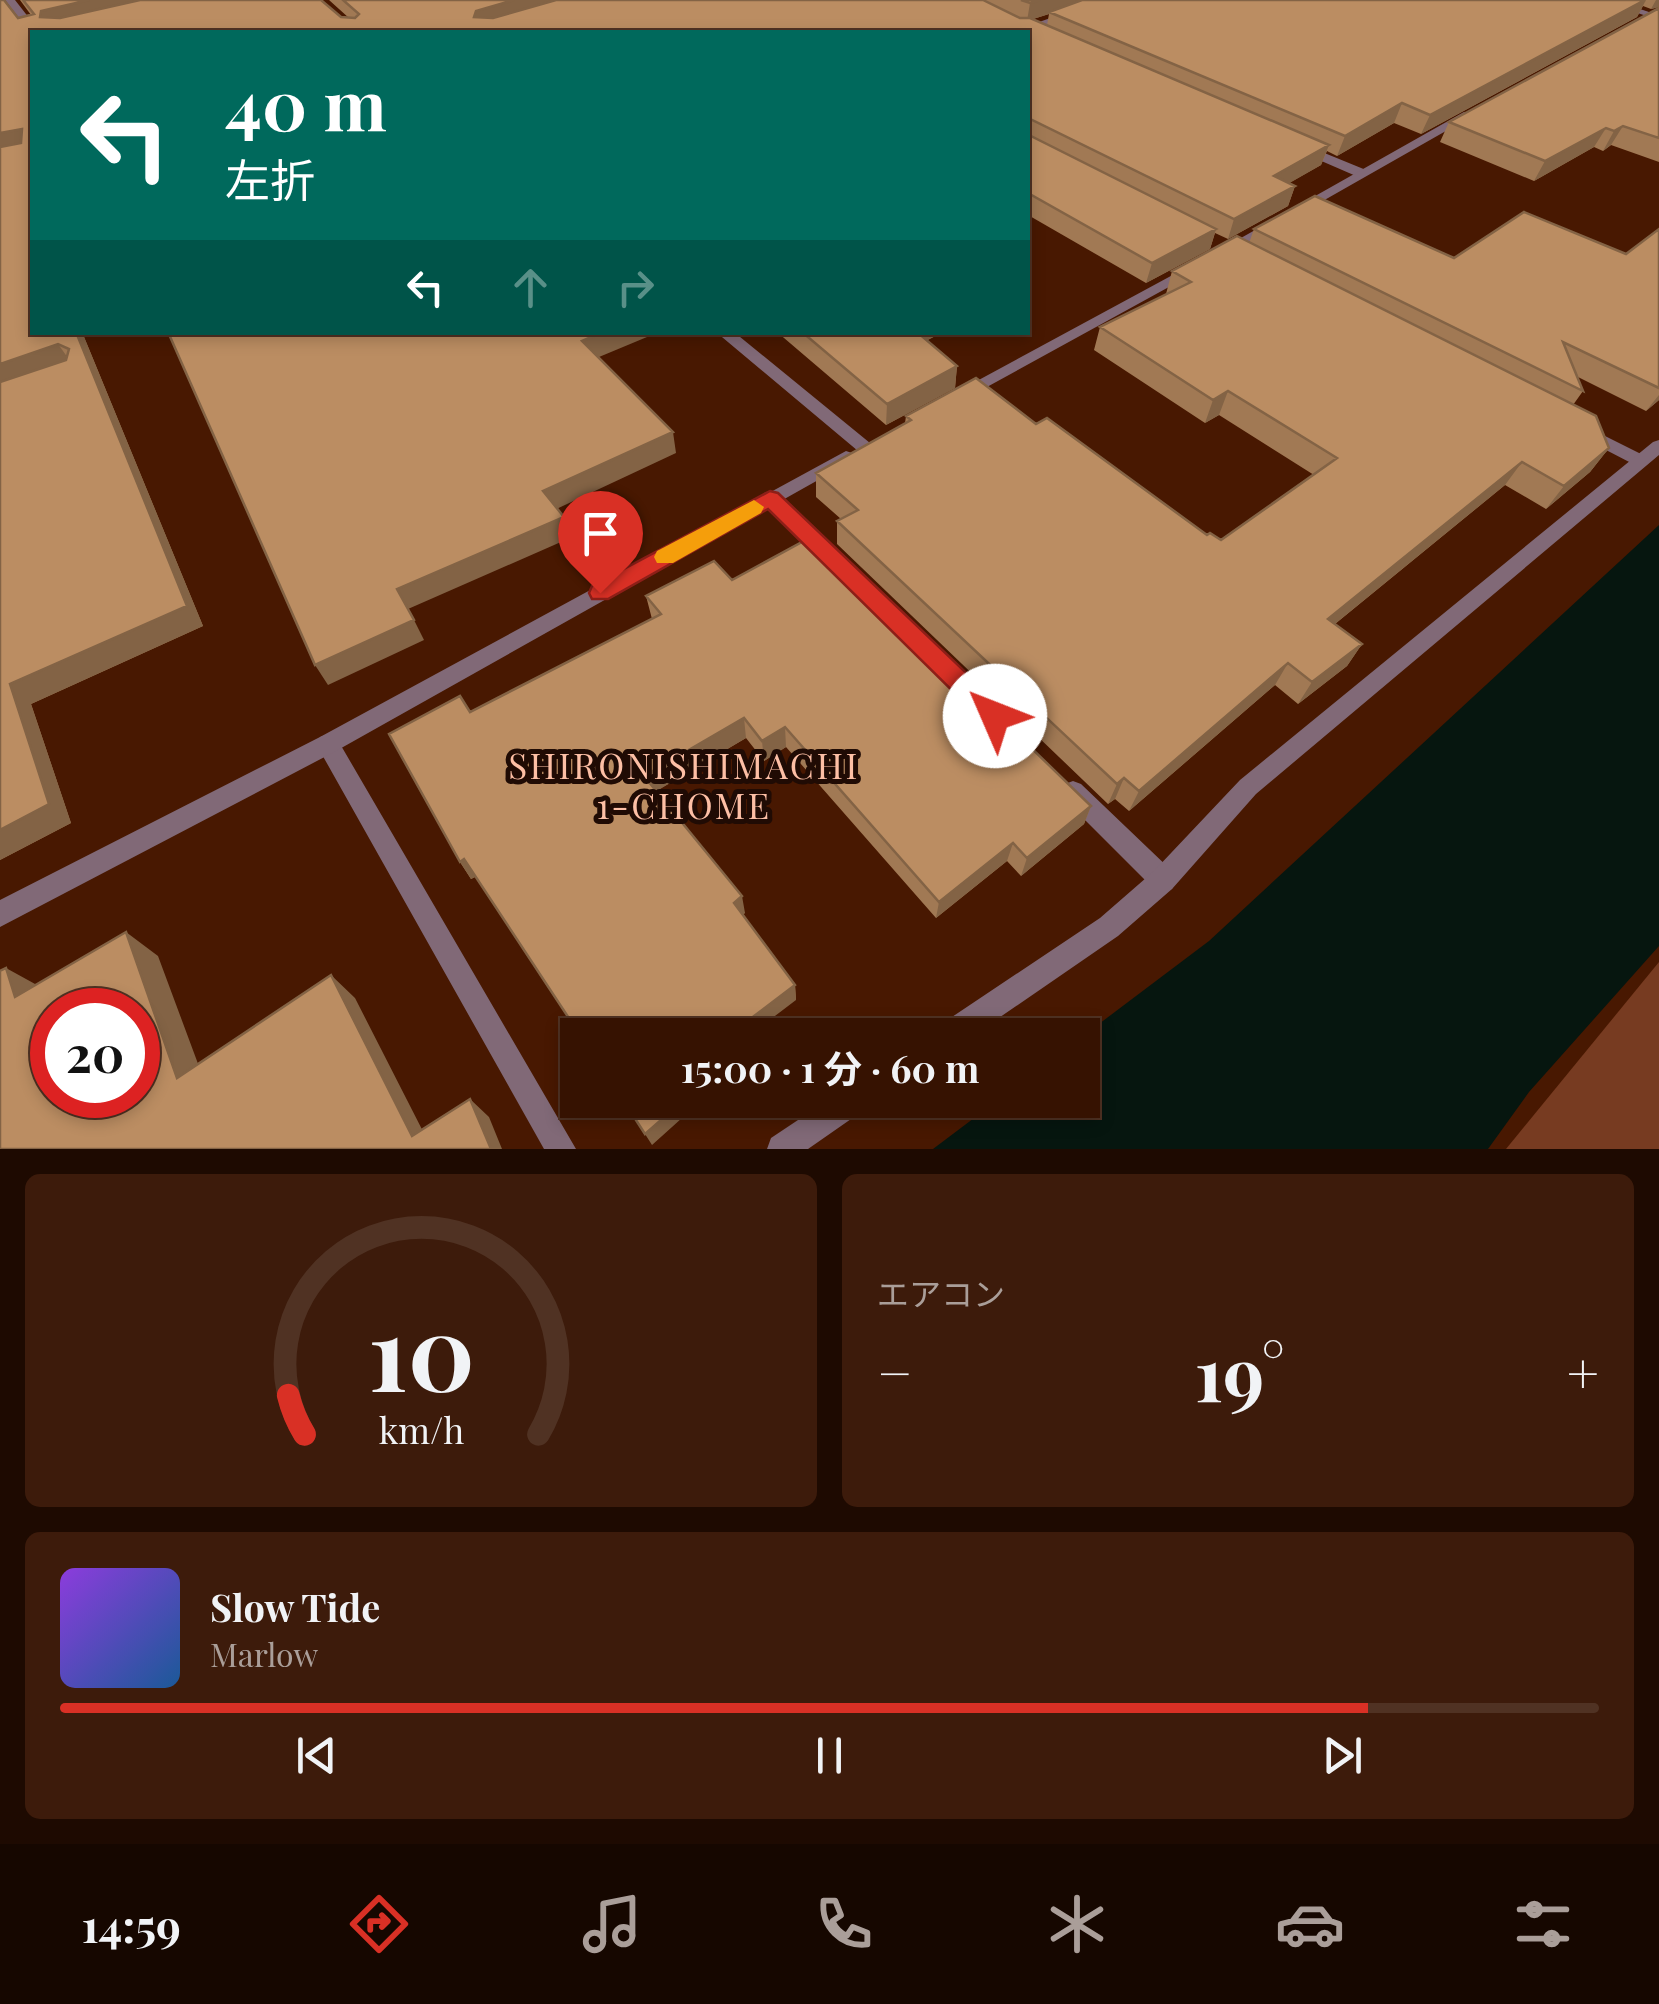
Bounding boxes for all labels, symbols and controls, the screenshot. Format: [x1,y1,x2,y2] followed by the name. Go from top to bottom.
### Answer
[225,55,387,149] text: 40 m
[60,70,190,200] icon: left
[225,148,315,208] text: 左折
[398,260,453,315] icon: left
[503,260,558,315] icon: ahead
[608,260,663,315] icon: right
[558,491,643,594] pin
[573,506,628,561] icon: arrive
[943,664,1047,768] position arrow
[508,741,860,828] district label: SHIRONISHIMACHI 1-CHOME
[30,988,160,1118] speed limit sign: 20
[681,1042,979,1093] text: 15:00 · 1 分 · 60 m
[877,1271,1005,1314] text: エアコン
[368,1279,474,1418] text: 10
[1194,1321,1285,1421] text: 19°
[877,1334,913,1408] text: −
[1567,1334,1599,1408] text: +
[378,1405,464,1453] text: km/h
[210,1581,380,1632] text: Slow Tide
[210,1632,318,1675] text: Marlow
[289,1728,344,1783] icon: previous
[802,1728,857,1783] icon: pause
[1315,1728,1370,1783] icon: next
[344,1889,414,1959] icon: directions
[577,1889,647,1959] icon: music
[809,1889,879,1959] icon: phone
[1042,1889,1112,1959] icon: climate
[1275,1889,1345,1959] icon: car
[1508,1889,1578,1959] icon: filters
[81,1894,181,1954] text: 14:59

